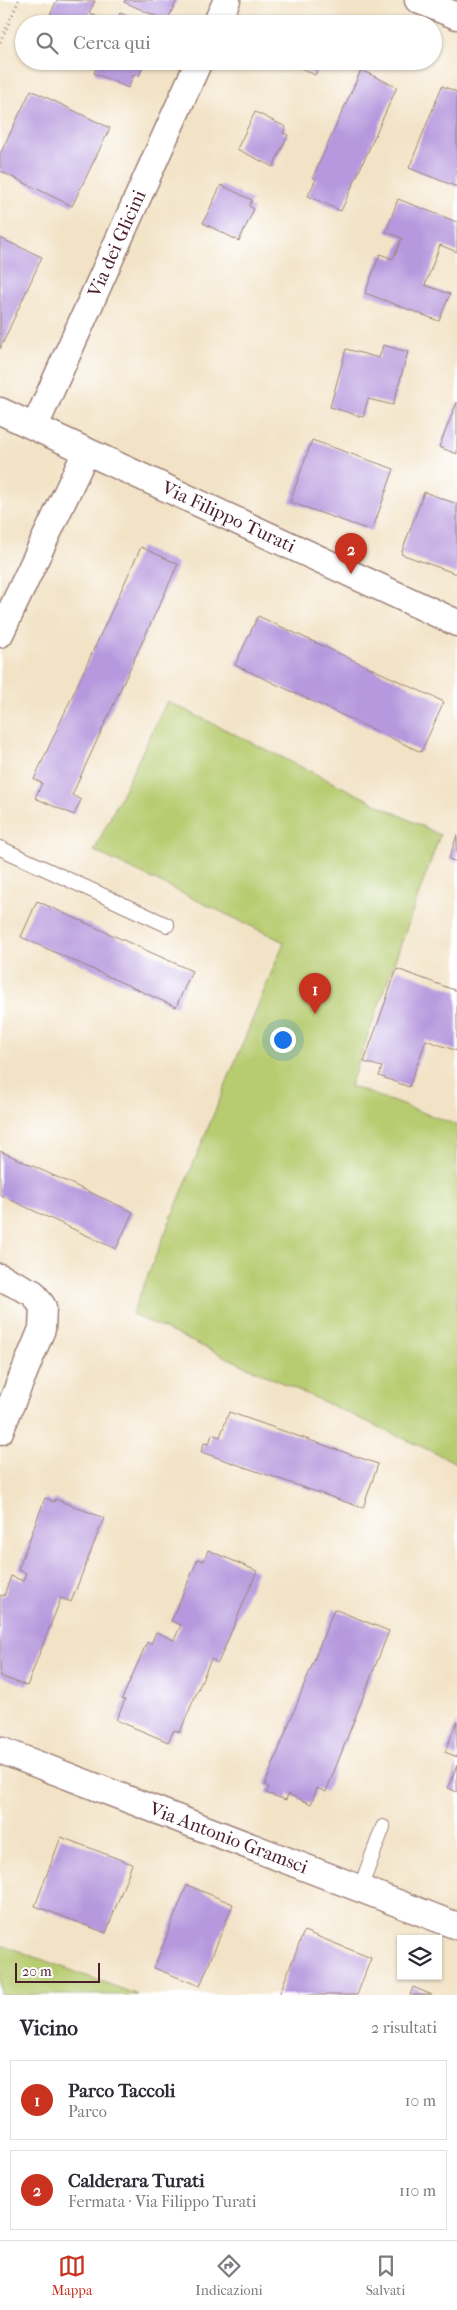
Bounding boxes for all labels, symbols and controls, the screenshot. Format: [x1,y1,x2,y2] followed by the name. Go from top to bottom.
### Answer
[15,15,442,70] search box
[33,29,61,57] icon: search
[73,32,151,54] text: Cerca qui
[83,186,151,302] street label: Via dei Glicini
[158,476,299,558] street label: Via Filippo Turati
[335,533,367,574] pin: 2
[299,973,331,1014] pin: 1
[270,1027,296,1053] your location
[145,1797,311,1879] street label: Via Antonio Gramsci
[397,1935,442,1980] map controls
[397,1935,442,1980] button: layers
[15,1960,100,1983] scale bar
[22,1963,52,1980] text: 20 m
[20,2016,78,2040] text: Vicino
[371,2018,437,2037] text: 2 risultati
[68,2080,175,2102] text: Parco Taccoli
[34,2091,40,2110] text: 1
[405,2091,436,2110] text: 10 m
[68,2102,107,2121] text: Parco
[68,2170,205,2192] text: Calderara Turati
[33,2181,41,2200] text: 2
[399,2181,436,2200] text: 110 m
[68,2192,257,2211] text: Fermata · Via Filippo Turati
[51,2252,92,2299] tab: Mappa
[195,2252,263,2299] tab: Indicazioni
[366,2252,406,2299] tab: Salvati

